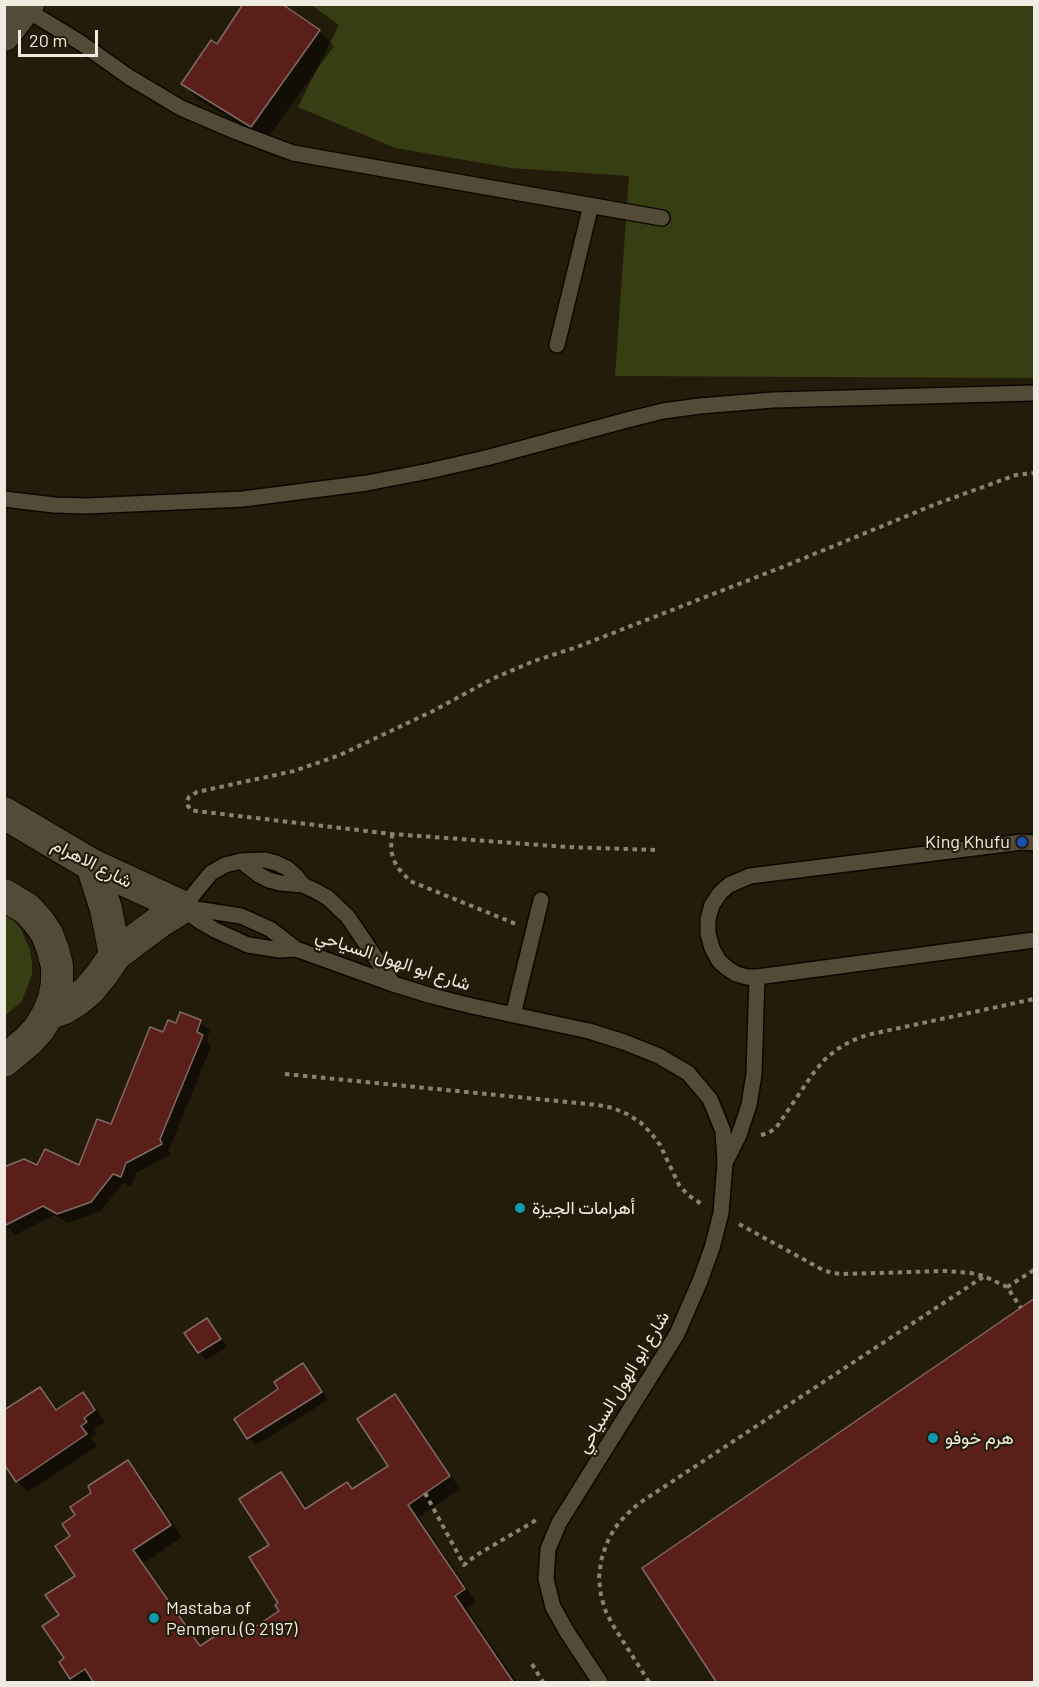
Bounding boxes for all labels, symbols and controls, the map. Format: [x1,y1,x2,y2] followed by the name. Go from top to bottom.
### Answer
[21,18,100,56] scale bar
[29,29,67,51] text: 20 m
[925,831,1010,853] place label: King Khufu
[48,834,136,892] street label: شارع الاهرام
[1015,835,1029,849] marker: King Khufu
[313,925,473,995] street label: شارع ابو الهول السياحي
[532,1197,635,1219] place label: أهرامات الجيزة
[513,1201,527,1215] marker: أهرامات الجيزة
[572,1307,674,1457] street label: شارع ابو الهول السياحي
[945,1427,1014,1449] place label: هرم خوفو
[926,1431,940,1445] marker: هرم خوفو
[166,1597,297,1640] place label: Mastaba of Penmeru (G 2197)
[147,1611,161,1625] marker: Mastaba of Penmeru (G 2197)

